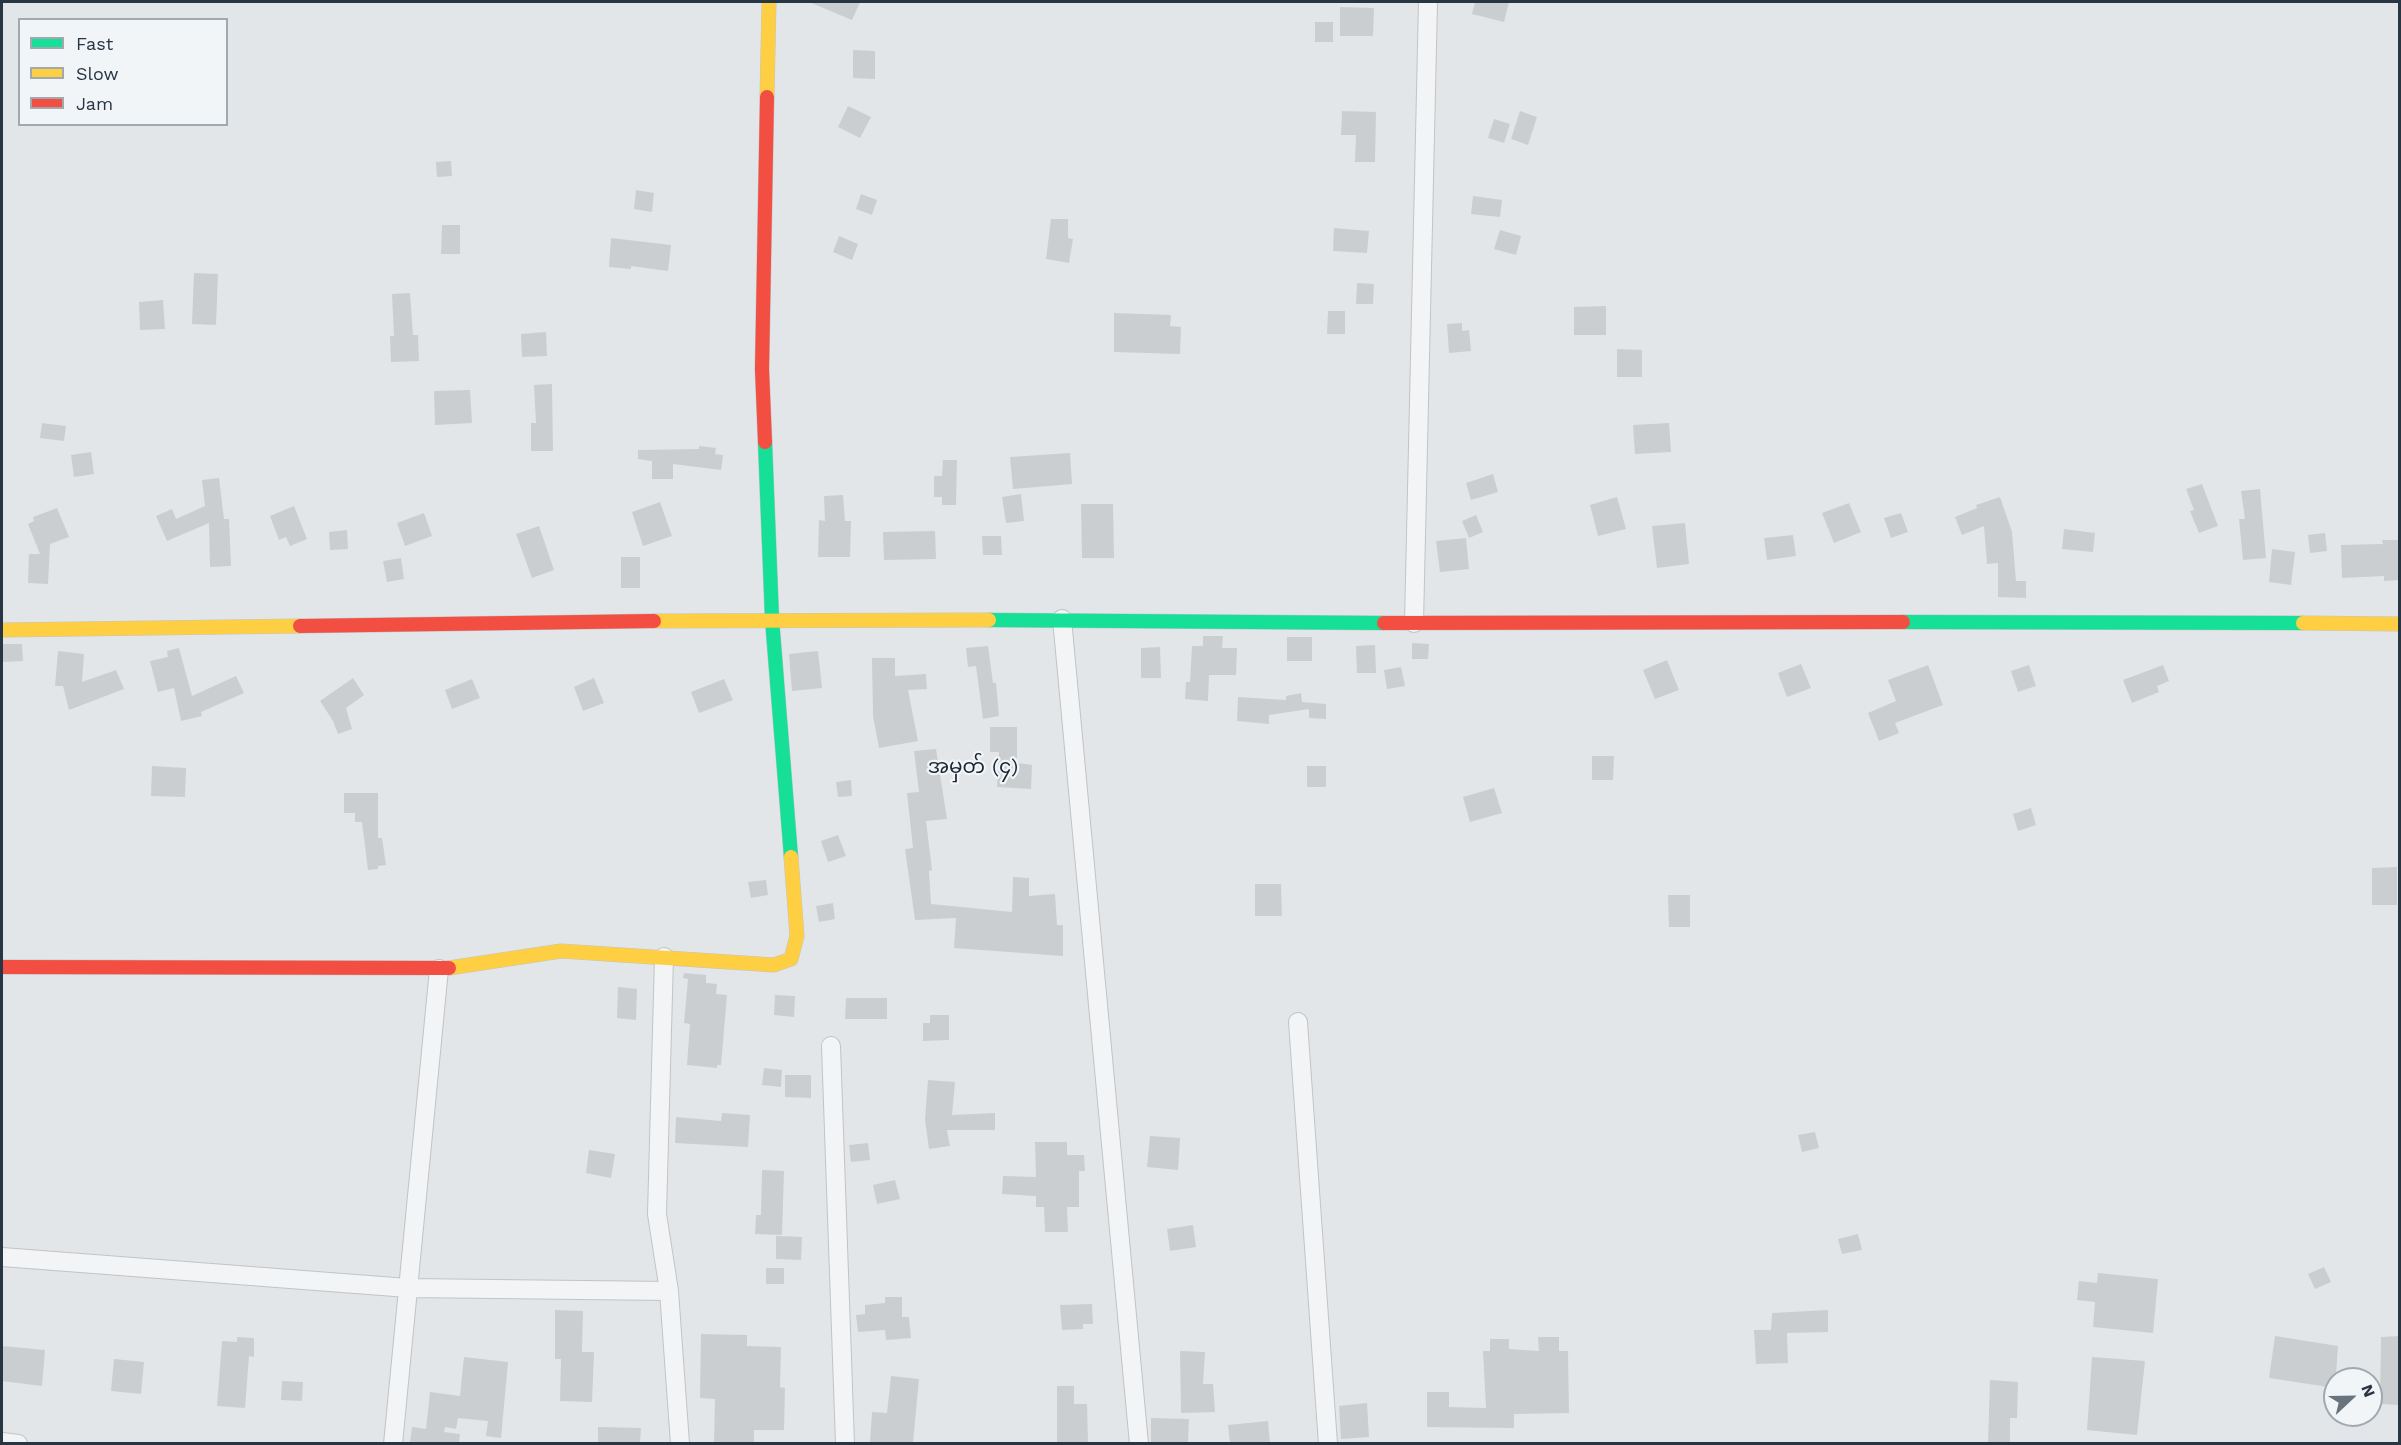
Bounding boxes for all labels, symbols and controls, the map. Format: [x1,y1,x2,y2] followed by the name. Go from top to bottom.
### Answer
[18,18,228,126] legend
[76,33,113,54] text: Fast
[76,63,119,84] text: Slow
[76,93,113,114] text: Jam
[928,755,1018,779] district label: အမှတ် (၄)
[2323,1367,2383,1427] north arrow
[2357,1382,2379,1400] text: N

